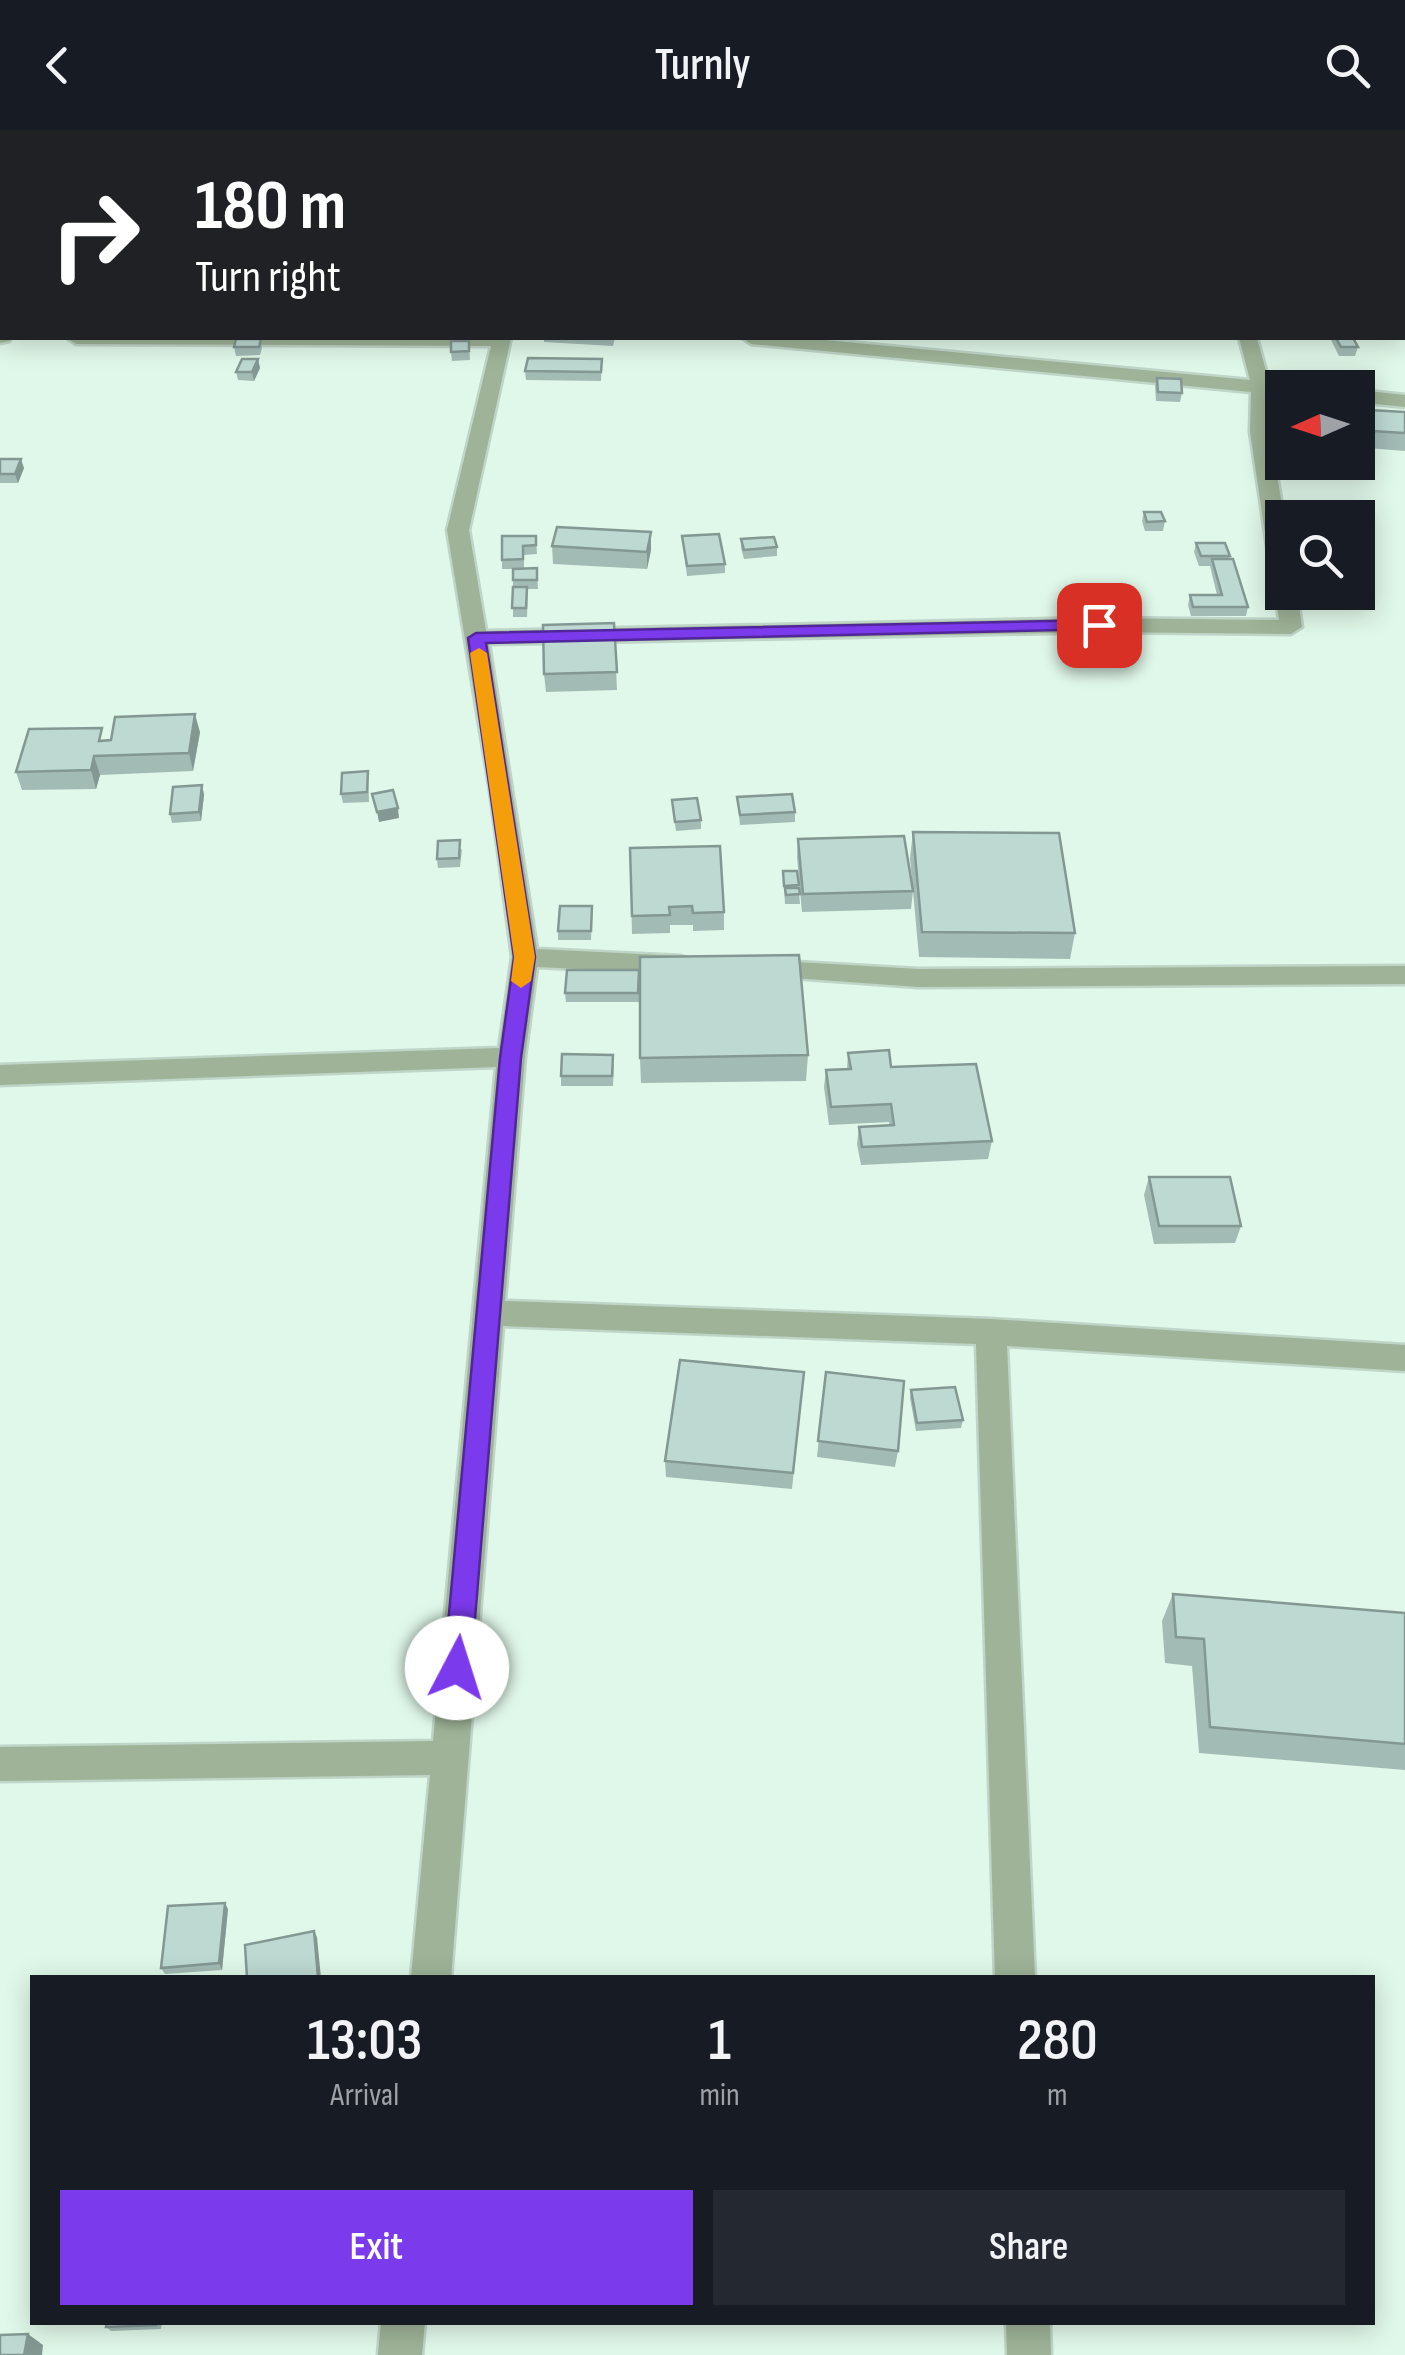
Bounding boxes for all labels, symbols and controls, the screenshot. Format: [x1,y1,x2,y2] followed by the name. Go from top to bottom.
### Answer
[30,38,85,93] icon: back
[655,38,750,93] text: Turnly
[1320,38,1375,93] icon: search
[195,165,346,249] text: 180 m
[30,170,160,300] icon: right
[195,250,341,305] text: Turn right
[1265,370,1375,480] north arrow
[1265,370,1375,610] map controls
[1265,500,1375,610] button: search
[1057,583,1142,668] pin
[1072,598,1127,653] icon: arrive
[405,1616,509,1720] position arrow
[307,2005,422,2077] text: 13:03
[708,2005,731,2077] text: 1
[1017,2005,1098,2077] text: 280
[330,2076,399,2115] text: Arrival
[700,2076,740,2115] text: min
[1047,2076,1068,2115] text: m
[60,2190,693,2305] button: Exit
[713,2190,1345,2305] button: Share

